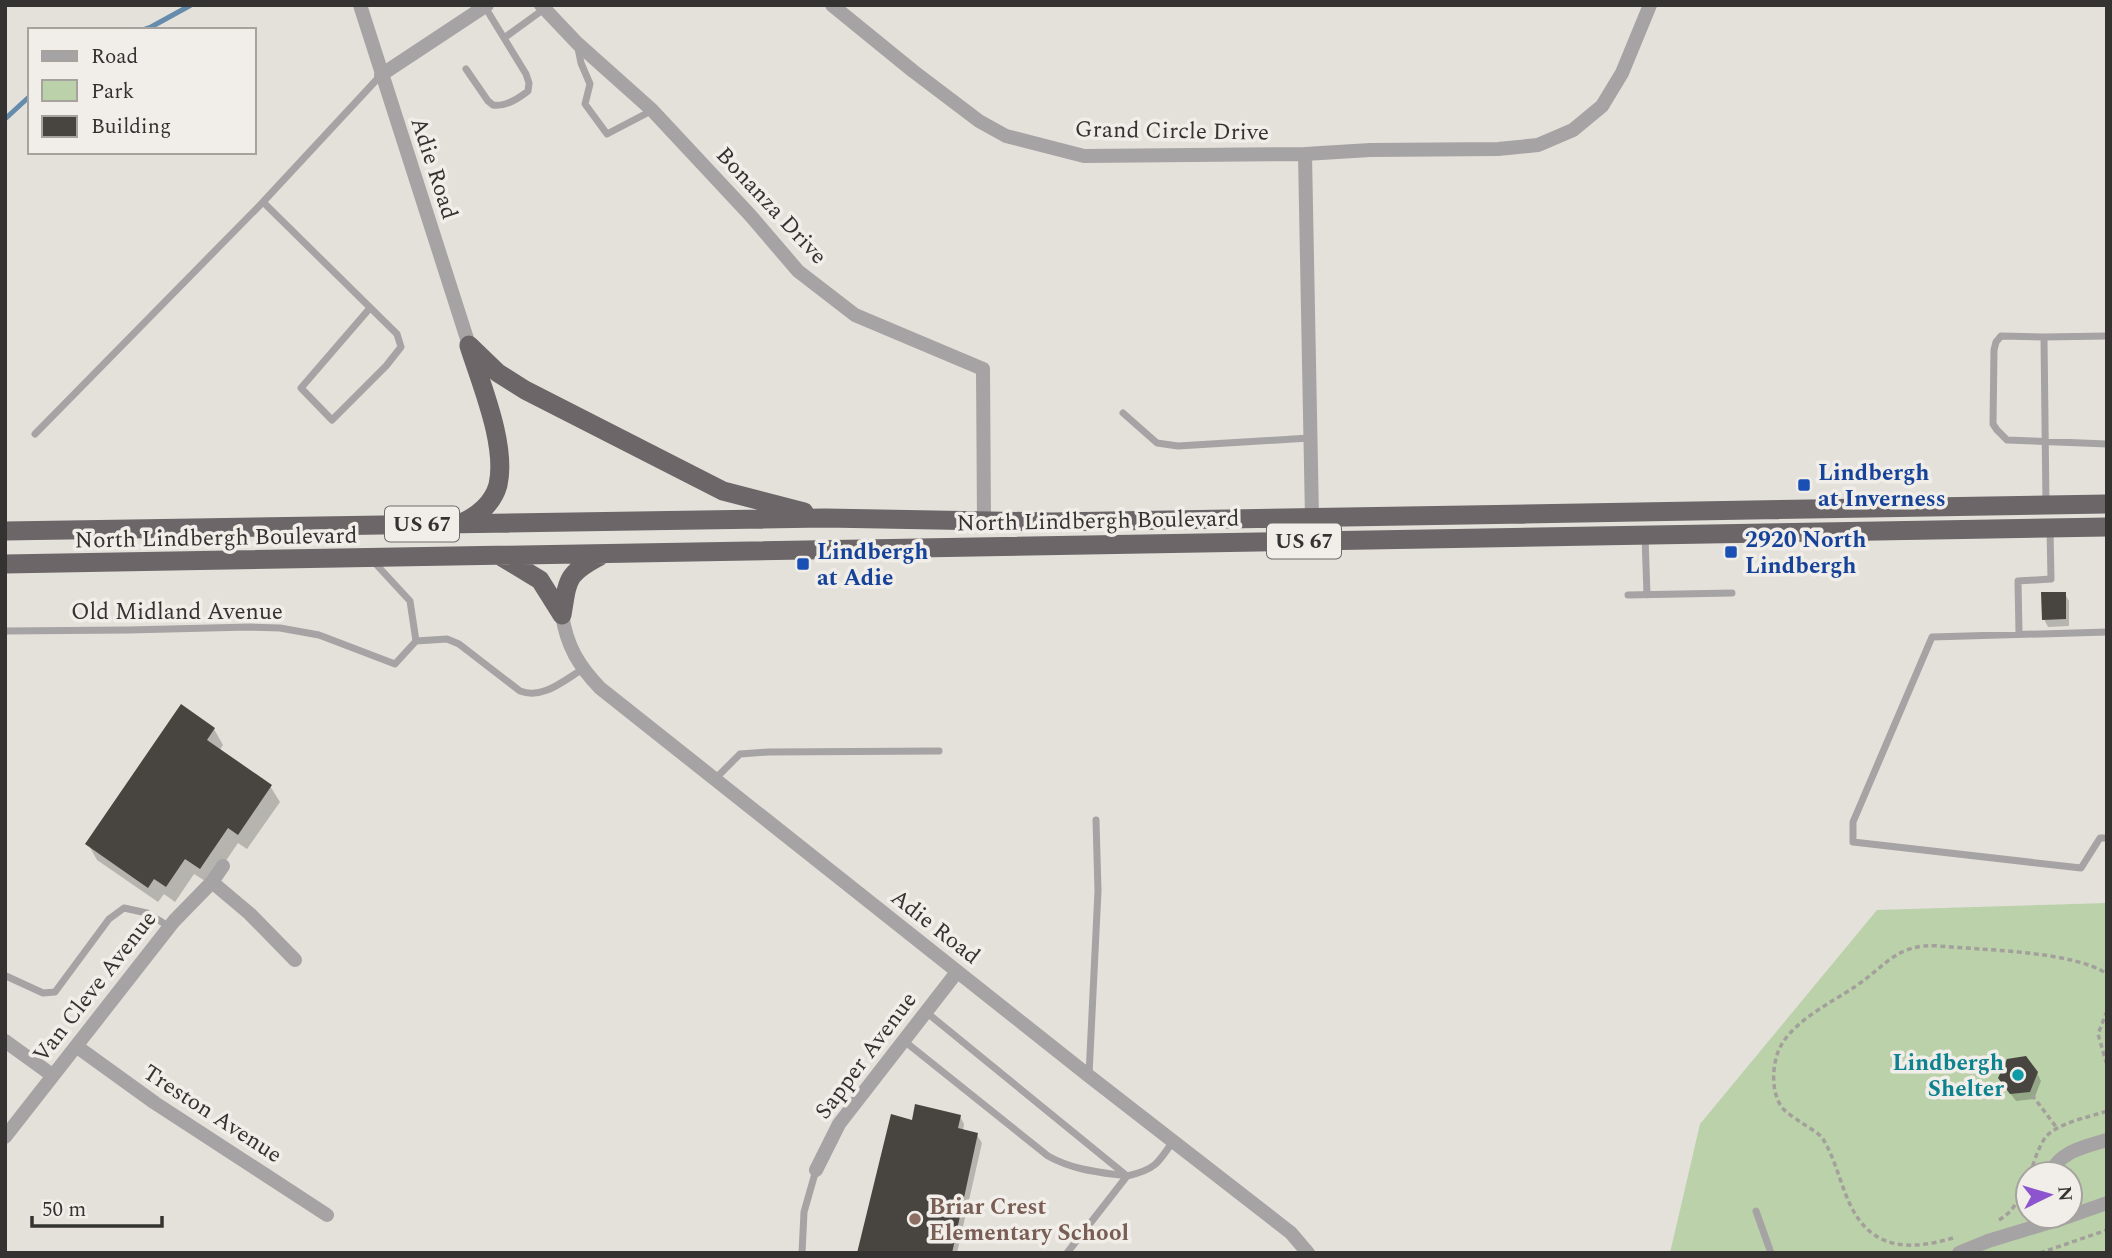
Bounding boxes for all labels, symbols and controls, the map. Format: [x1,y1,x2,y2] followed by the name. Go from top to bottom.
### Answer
[28,28,256,154] legend
[91,41,138,73] text: Road
[91,76,135,108] text: Park
[91,111,171,143] text: Building
[1075,112,1269,151] street label: Grand Circle Drive
[401,113,467,224] street label: Adie Road
[707,139,835,273] street label: Bonanza Drive
[1818,456,1946,517] place label: Lindbergh at Inverness
[1796,477,1812,493] marker: Lindbergh at Inverness
[956,502,1240,541] street label: North Lindbergh Boulevard
[385,506,459,542] road number: US 67
[74,519,358,558] street label: North Lindbergh Boulevard
[1745,523,1866,584] place label: 2920 North Lindbergh
[1267,524,1341,558] road number: US 67
[817,535,929,596] place label: Lindbergh at Adie
[1723,544,1739,560] marker: 2920 North Lindbergh
[795,556,811,572] marker: Lindbergh at Adie
[71,595,283,630] street label: Old Midland Avenue
[883,881,988,974] street label: Adie Road
[25,903,166,1070] street label: Van Cleve Avenue
[806,985,926,1127] street label: Sapper Avenue
[1892,1046,2004,1107] place label: Lindbergh Shelter
[135,1056,289,1173] street label: Treston Avenue
[2010,1067,2026,1083] marker: Lindbergh Shelter
[2014,1160,2084,1230] north arrow
[32,1184,161,1228] scale bar
[2049,1185,2080,1203] text: N
[929,1190,1129,1251] place label: Briar Crest Elementary School
[42,1194,86,1226] text: 50 m
[907,1211,923,1227] marker: Briar Crest Elementary School

